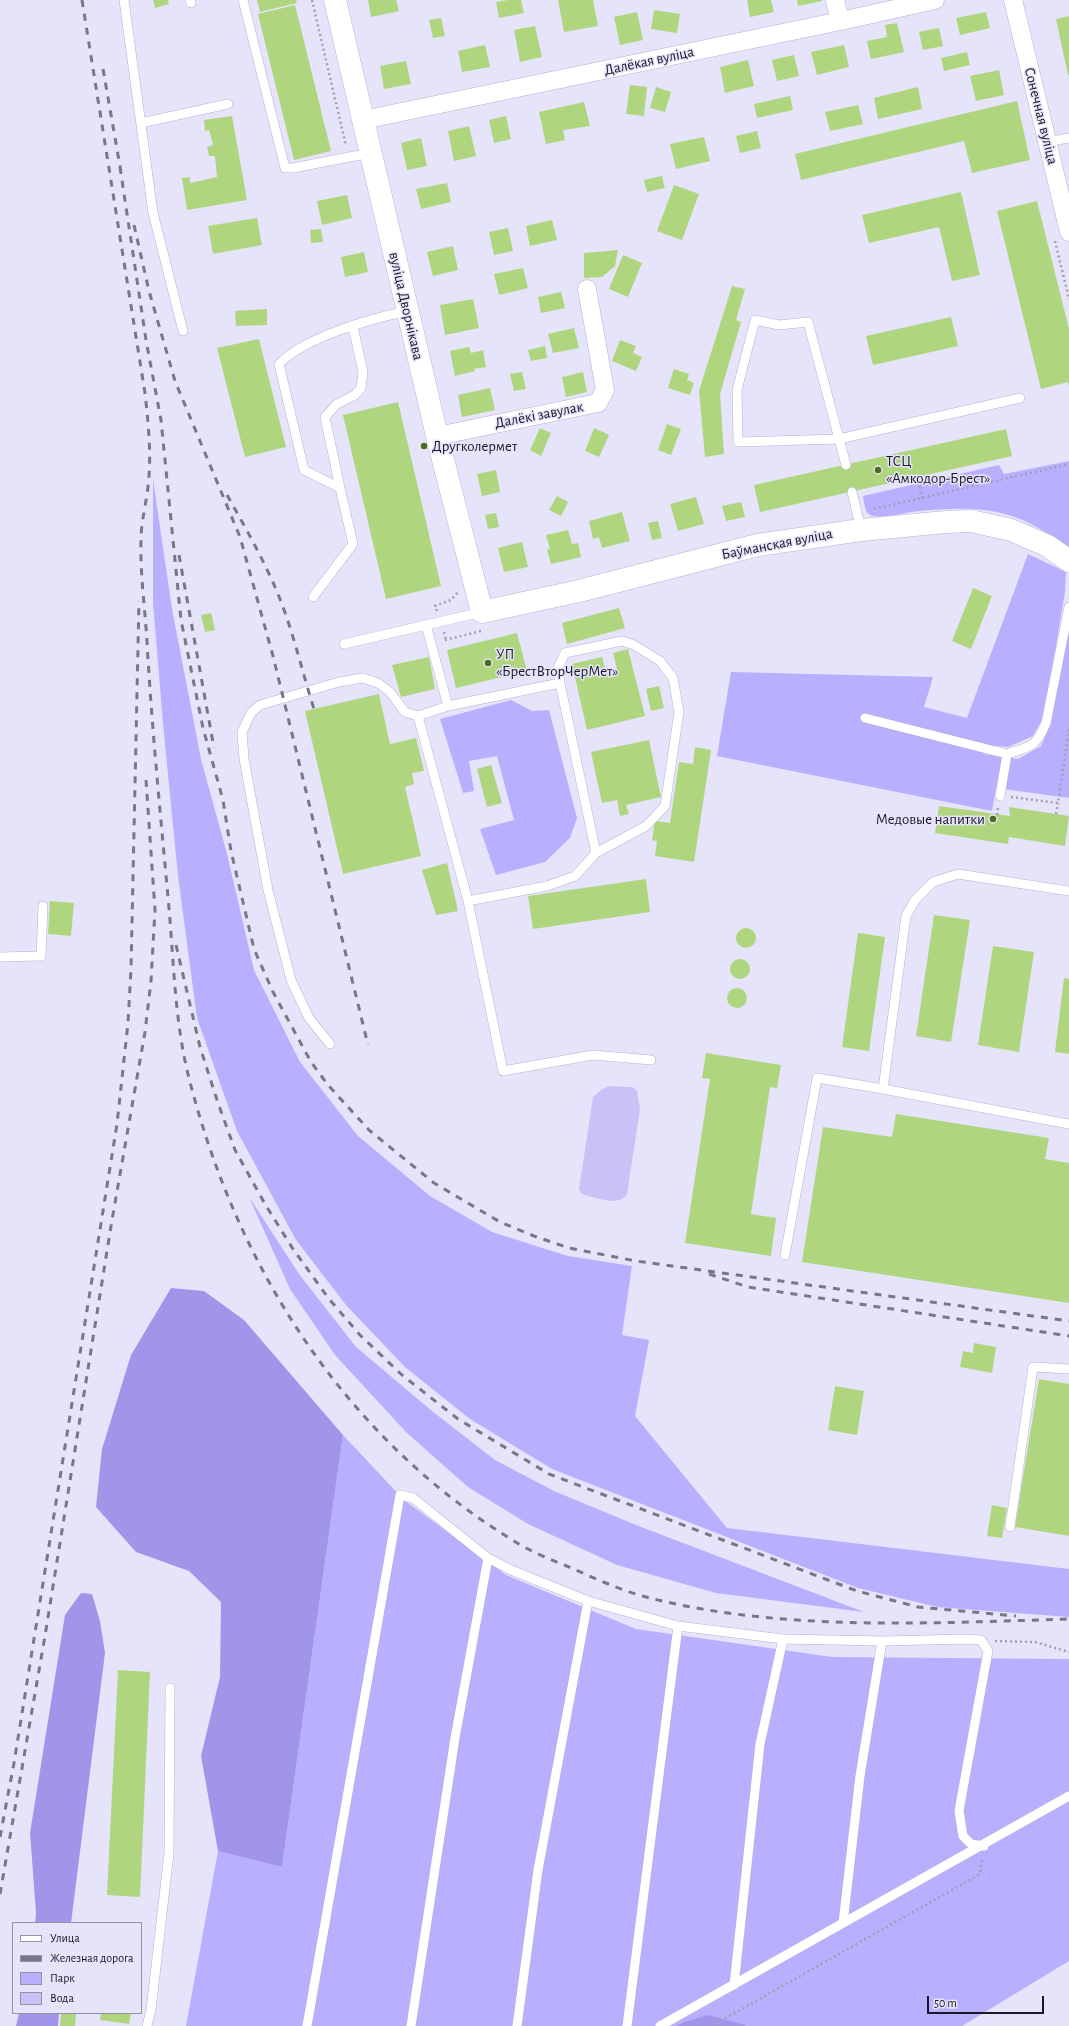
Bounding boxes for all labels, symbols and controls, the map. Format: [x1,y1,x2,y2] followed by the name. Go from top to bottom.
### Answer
[602,43,696,79] street label: Далёкая вуліца
[1020,66,1062,166] street label: Сонечная вуліца
[385,250,427,362] street label: вуліца Дворнікава
[493,398,585,432] street label: Далёкі завулак
[432,437,517,455] place label: Другколермет
[419,441,429,451] marker: Другколермет
[886,452,991,487] place label: ТСЦ «Амкодор-Брест»
[873,465,883,475] marker: ТСЦ «Амкодор-Брест»
[720,524,834,564] street label: Баўманская вуліца
[496,645,618,680] place label: УП «БрестВторЧерМет»
[483,658,493,668] marker: УП «БрестВторЧерМет»
[876,810,985,828] place label: Медовые напитки
[988,814,998,824] marker: Медовые напитки
[12,1922,142,2014] legend
[50,1932,80,1944] text: Улица
[50,1952,134,1964] text: Железная дорога
[50,1972,75,1984] text: Парк
[929,1988,1046,2014] scale bar
[50,1992,74,2004] text: Вода
[934,1997,957,2009] text: 50 m

